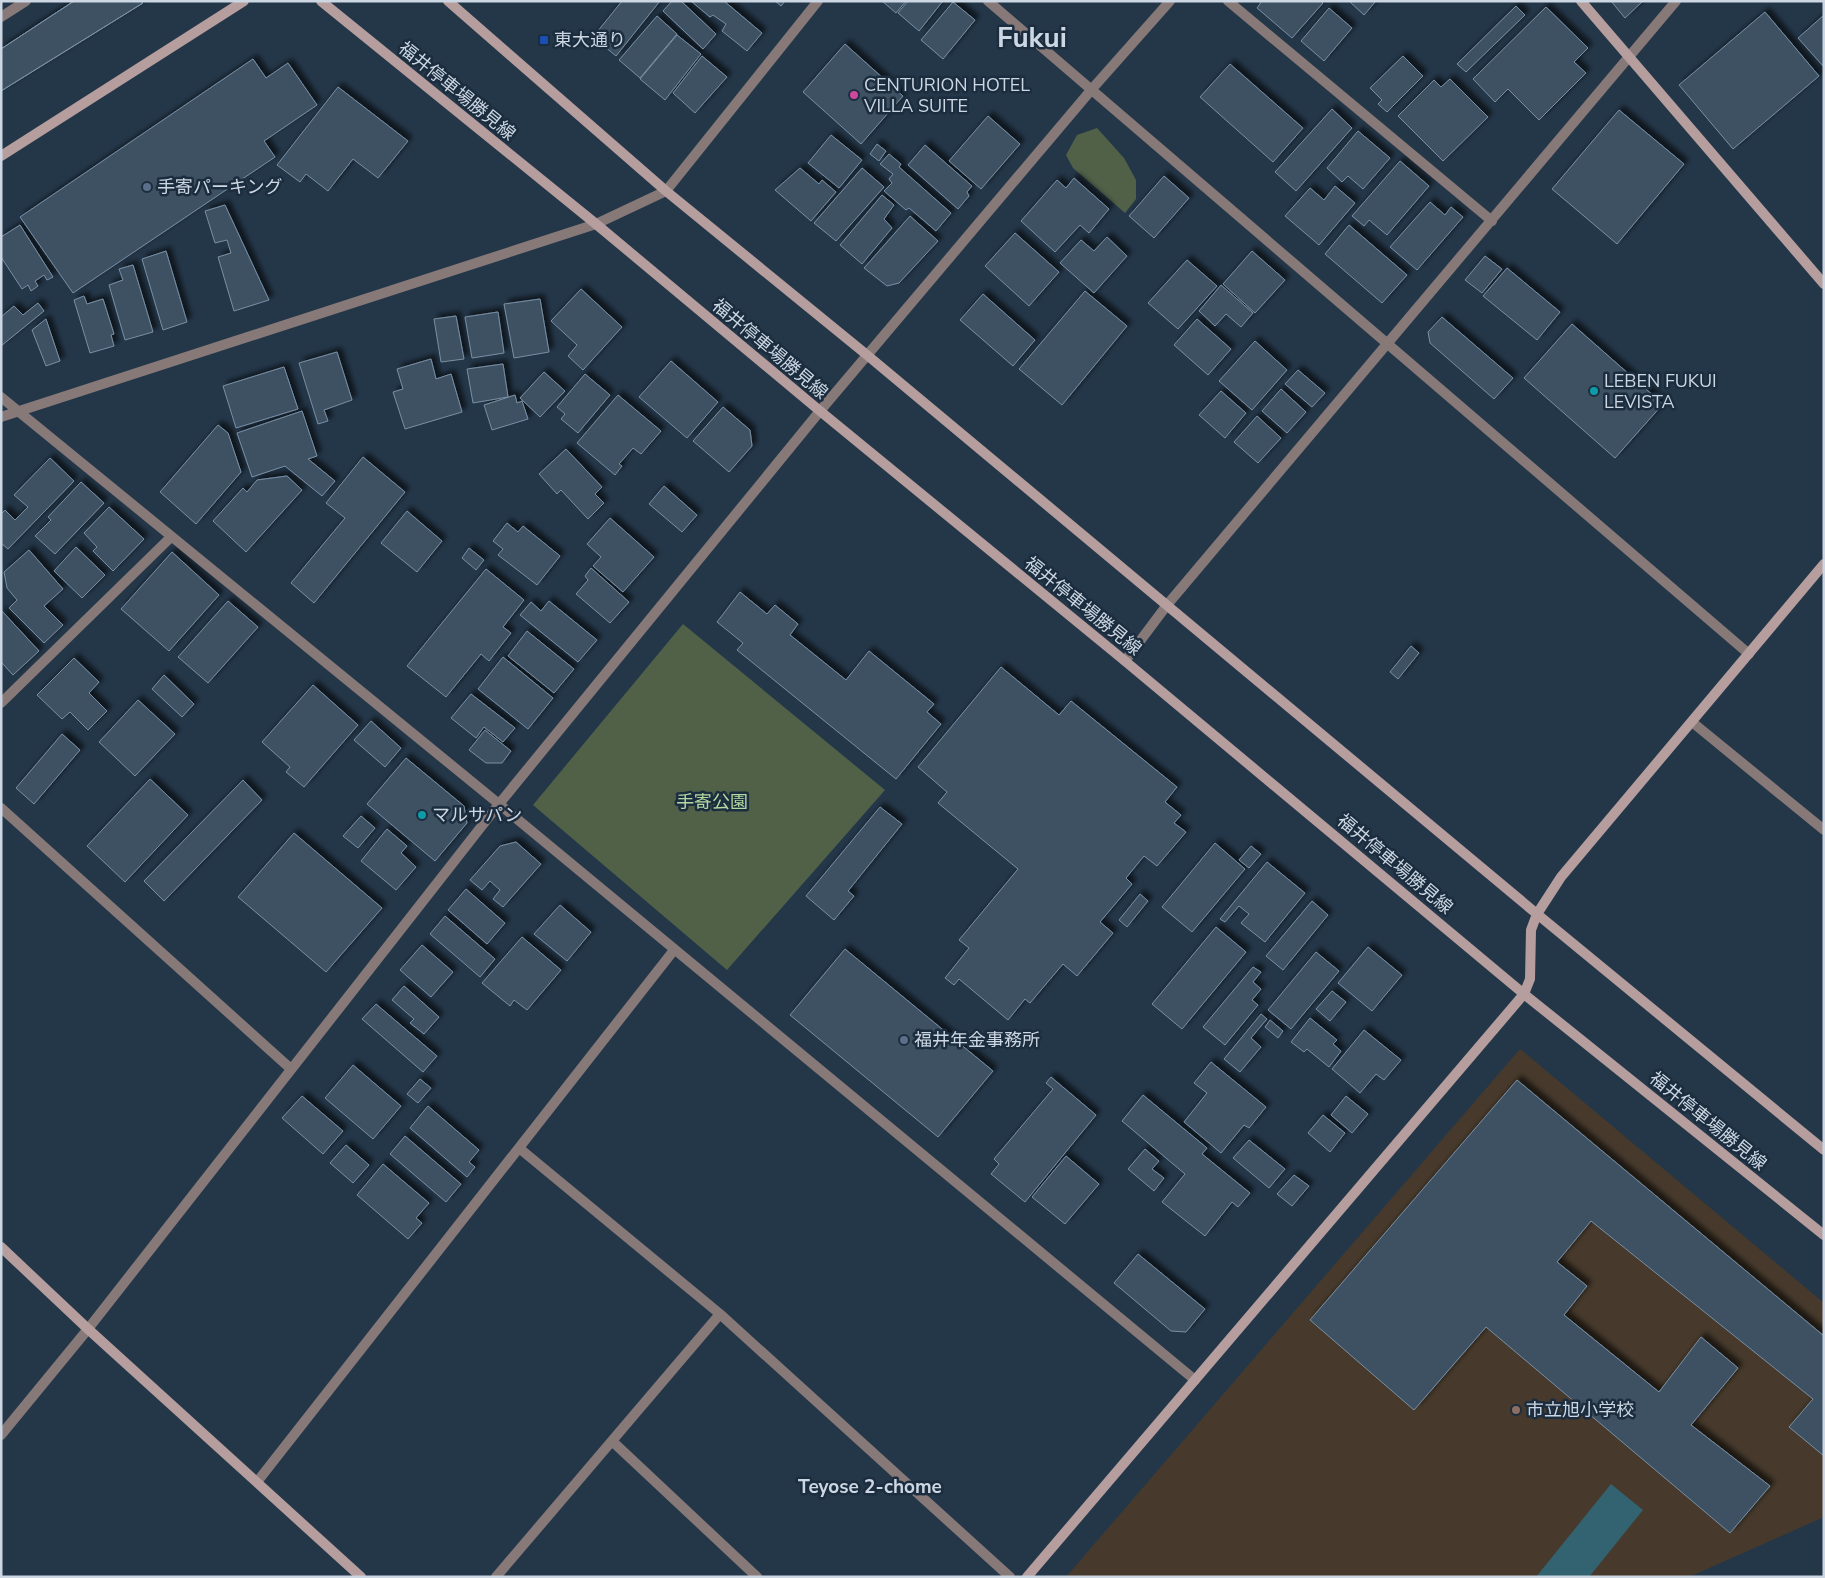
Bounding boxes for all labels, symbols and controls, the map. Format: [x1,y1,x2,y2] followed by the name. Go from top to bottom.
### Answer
[997,19,1067,57] district label: Fukui
[554,28,626,52] place label: 東大通り
[538,34,550,46] marker: 東大通り
[393,36,521,146] street label: 福井停車場勝見線
[863,73,1030,118] place label: CENTURION HOTEL VILLA SUITE
[848,89,860,101] marker: CENTURION HOTEL VILLA SUITE
[157,175,282,199] place label: 手寄パーキング
[141,181,153,193] marker: 手寄パーキング
[707,294,833,404] street label: 福井停車場勝見線
[1604,369,1717,414] place label: LEBEN FUKUI LEVISTA
[1588,385,1600,397] marker: LEBEN FUKUI LEVISTA
[1019,551,1147,661] street label: 福井停車場勝見線
[676,790,748,814] park label: 手寄公園
[432,803,522,827] place label: マルサパン
[416,809,428,821] marker: マルサパン
[1332,809,1458,919] street label: 福井停車場勝見線
[914,1028,1040,1052] place label: 福井年金事務所
[898,1034,910,1046] marker: 福井年金事務所
[1644,1066,1772,1176] street label: 福井停車場勝見線
[1526,1398,1634,1422] place label: 市立旭小学校
[1510,1404,1522,1416] marker: 市立旭小学校
[798,1474,942,1500] district label: Teyose 2-chome

